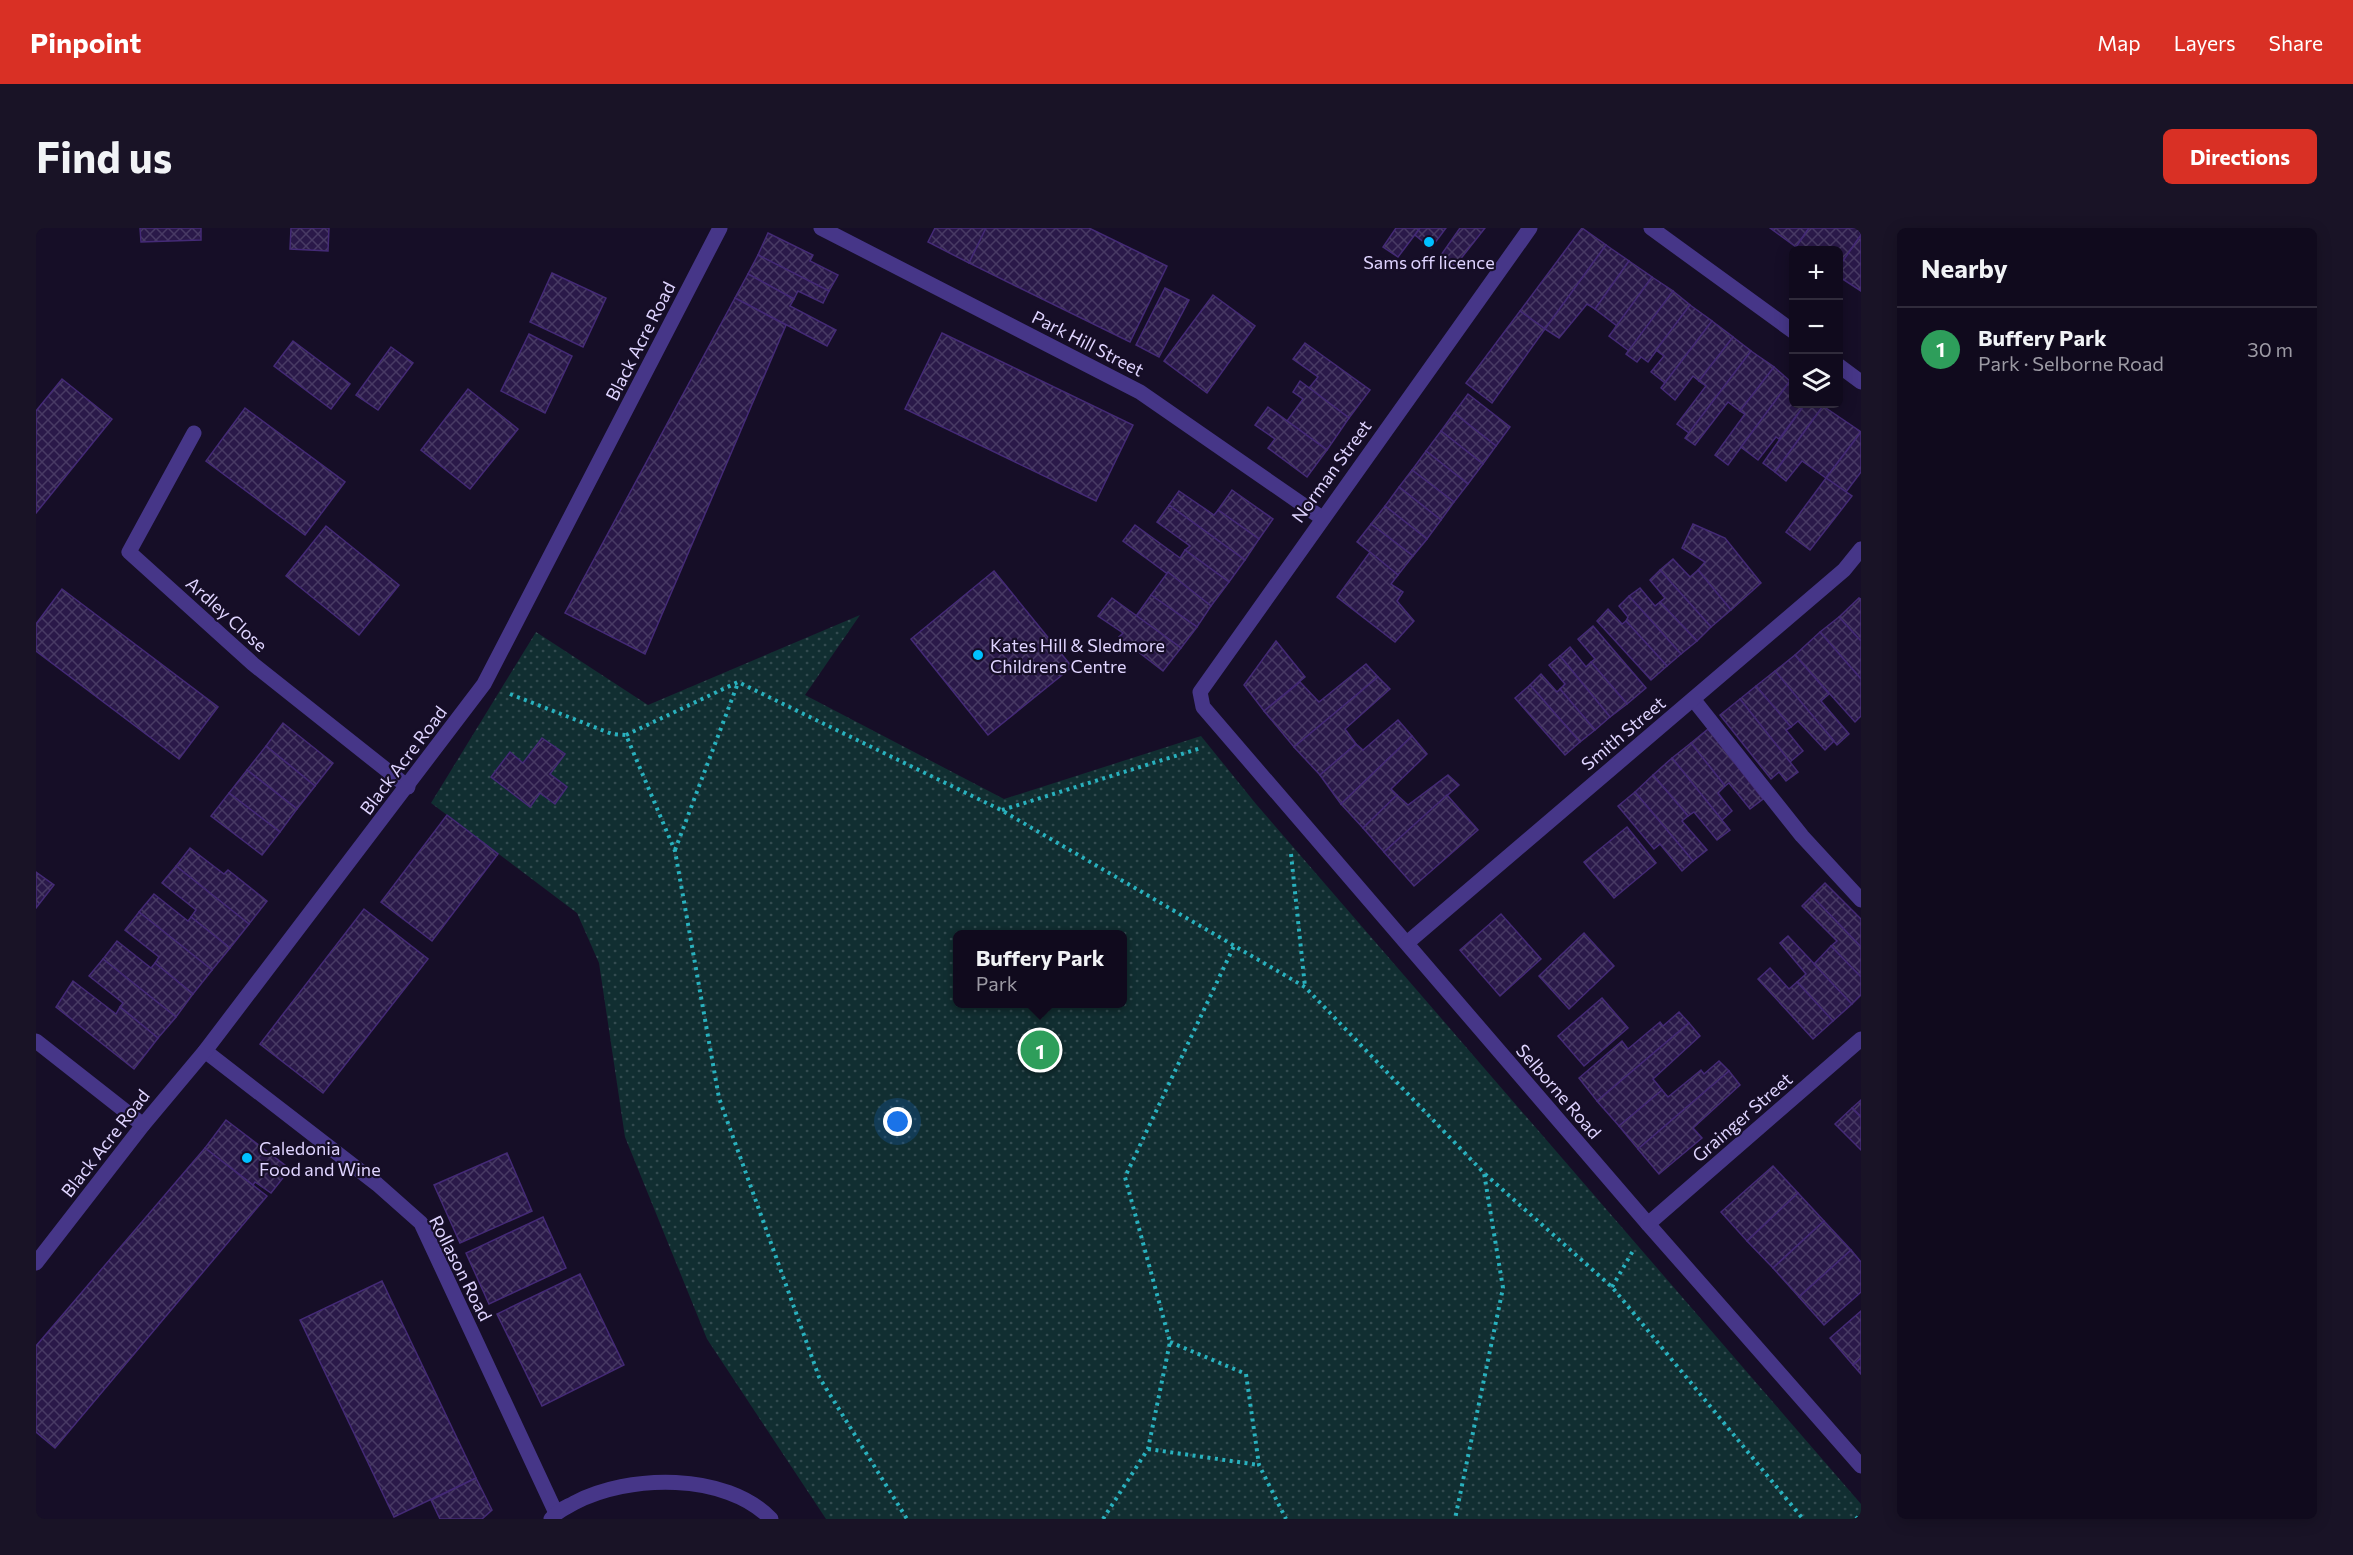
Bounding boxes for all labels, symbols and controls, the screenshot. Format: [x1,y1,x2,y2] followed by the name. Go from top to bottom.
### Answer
[30,25,141,59] text: Pinpoint
[2097,30,2141,55] text: Map
[2174,30,2236,55] text: Layers
[2269,30,2323,55] text: Share
[2163,129,2317,184] button: Directions
[36,130,172,182] text: Find us
[1422,235,1436,249] marker: Sams off licence
[1789,246,1843,408] map controls
[1789,246,1843,300] button: +
[1363,251,1495,273] place label: Sams off licence
[1921,252,2008,283] text: Nearby
[601,278,679,404] street label: Black Acre Road
[1789,300,1843,354] button: −
[1028,305,1148,381] street label: Park Hill Street
[1978,324,2107,351] text: Buffery Park
[1936,337,1945,361] text: 1
[2247,337,2293,361] text: 30 m
[1978,351,2164,375] text: Park · Selborne Road
[1789,354,1843,408] button: layers
[1286,415,1376,527] street label: Norman Street
[182,572,272,656] street label: Ardley Close
[990,634,1165,677] place label: Kates Hill & Sledmore Childrens Centre
[971,648,985,662] marker: Kates Hill & Sledmore Childrens Centre
[1577,692,1669,774] street label: Smith Street
[355,701,451,819] street label: Black Acre Road
[953,930,1127,1008] popup
[976,944,1104,971] text: Buffery Park
[976,971,1018,995] text: Park
[1020,1028,1060,1072] pin: 1
[1512,1039,1606,1143] street label: Selborne Road
[1688,1068,1796,1166] street label: Grainger Street
[56,1085,154,1201] street label: Black Acre Road
[883,1107,912,1136] your location
[259,1137,381,1180] place label: Caledonia Food and Wine
[240,1151,254,1165] marker: Caledonia Food and Wine
[425,1212,497,1324] street label: Rollason Road

